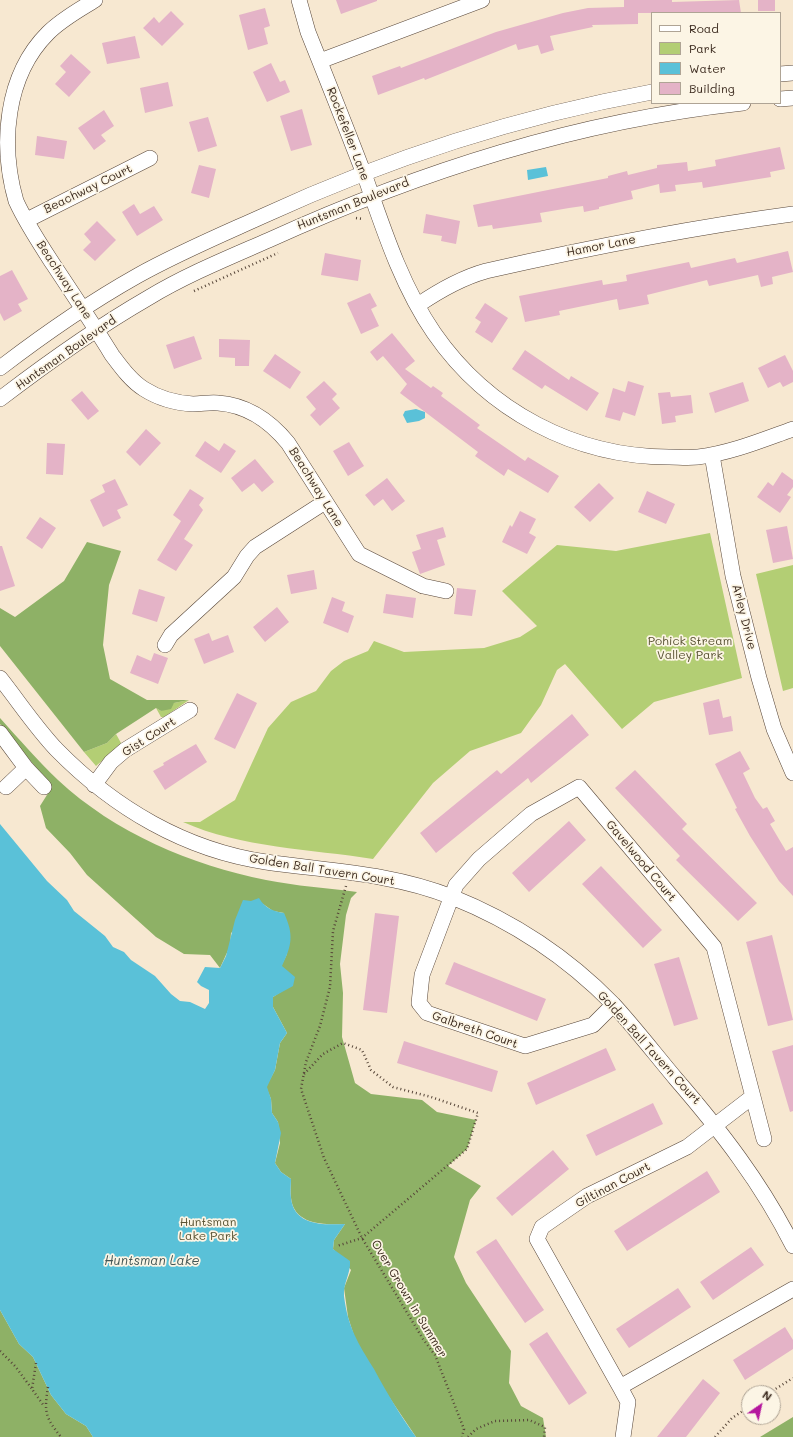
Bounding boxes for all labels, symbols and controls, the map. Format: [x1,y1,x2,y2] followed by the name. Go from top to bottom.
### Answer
[651,12,781,104] legend
[689,20,719,36] text: Road
[689,40,716,56] text: Park
[689,60,726,76] text: Water
[689,80,735,96] text: Building
[324,85,372,183] street label: Rockefeller Lane
[41,161,135,217] street label: Beachway Court
[295,175,411,233] street label: Huntsman Boulevard
[565,232,637,260] street label: Hamor Lane
[33,238,95,322] street label: Beachway Lane
[13,313,119,393] street label: Huntsman Boulevard
[286,445,346,529] street label: Beachway Lane
[729,583,759,651] street label: Arley Drive
[648,634,732,662] park label: Pohick Stream Valley Park
[119,714,179,760] street label: Gist Court
[603,817,679,905] street label: Gavelwood Court
[248,851,396,889] street label: Golden Ball Tavern Court
[594,988,704,1108] street label: Golden Ball Tavern Court
[430,1009,520,1051] street label: Galbreth Court
[573,1159,653,1211] street label: Giltinan Court
[179,1215,237,1243] park label: Huntsman Lake Park
[368,1237,450,1361] street label: Over Grown in Summer
[104,1253,200,1269] water label: Huntsman Lake
[741,1385,781,1425] north arrow
[760,1387,775,1404] text: N

